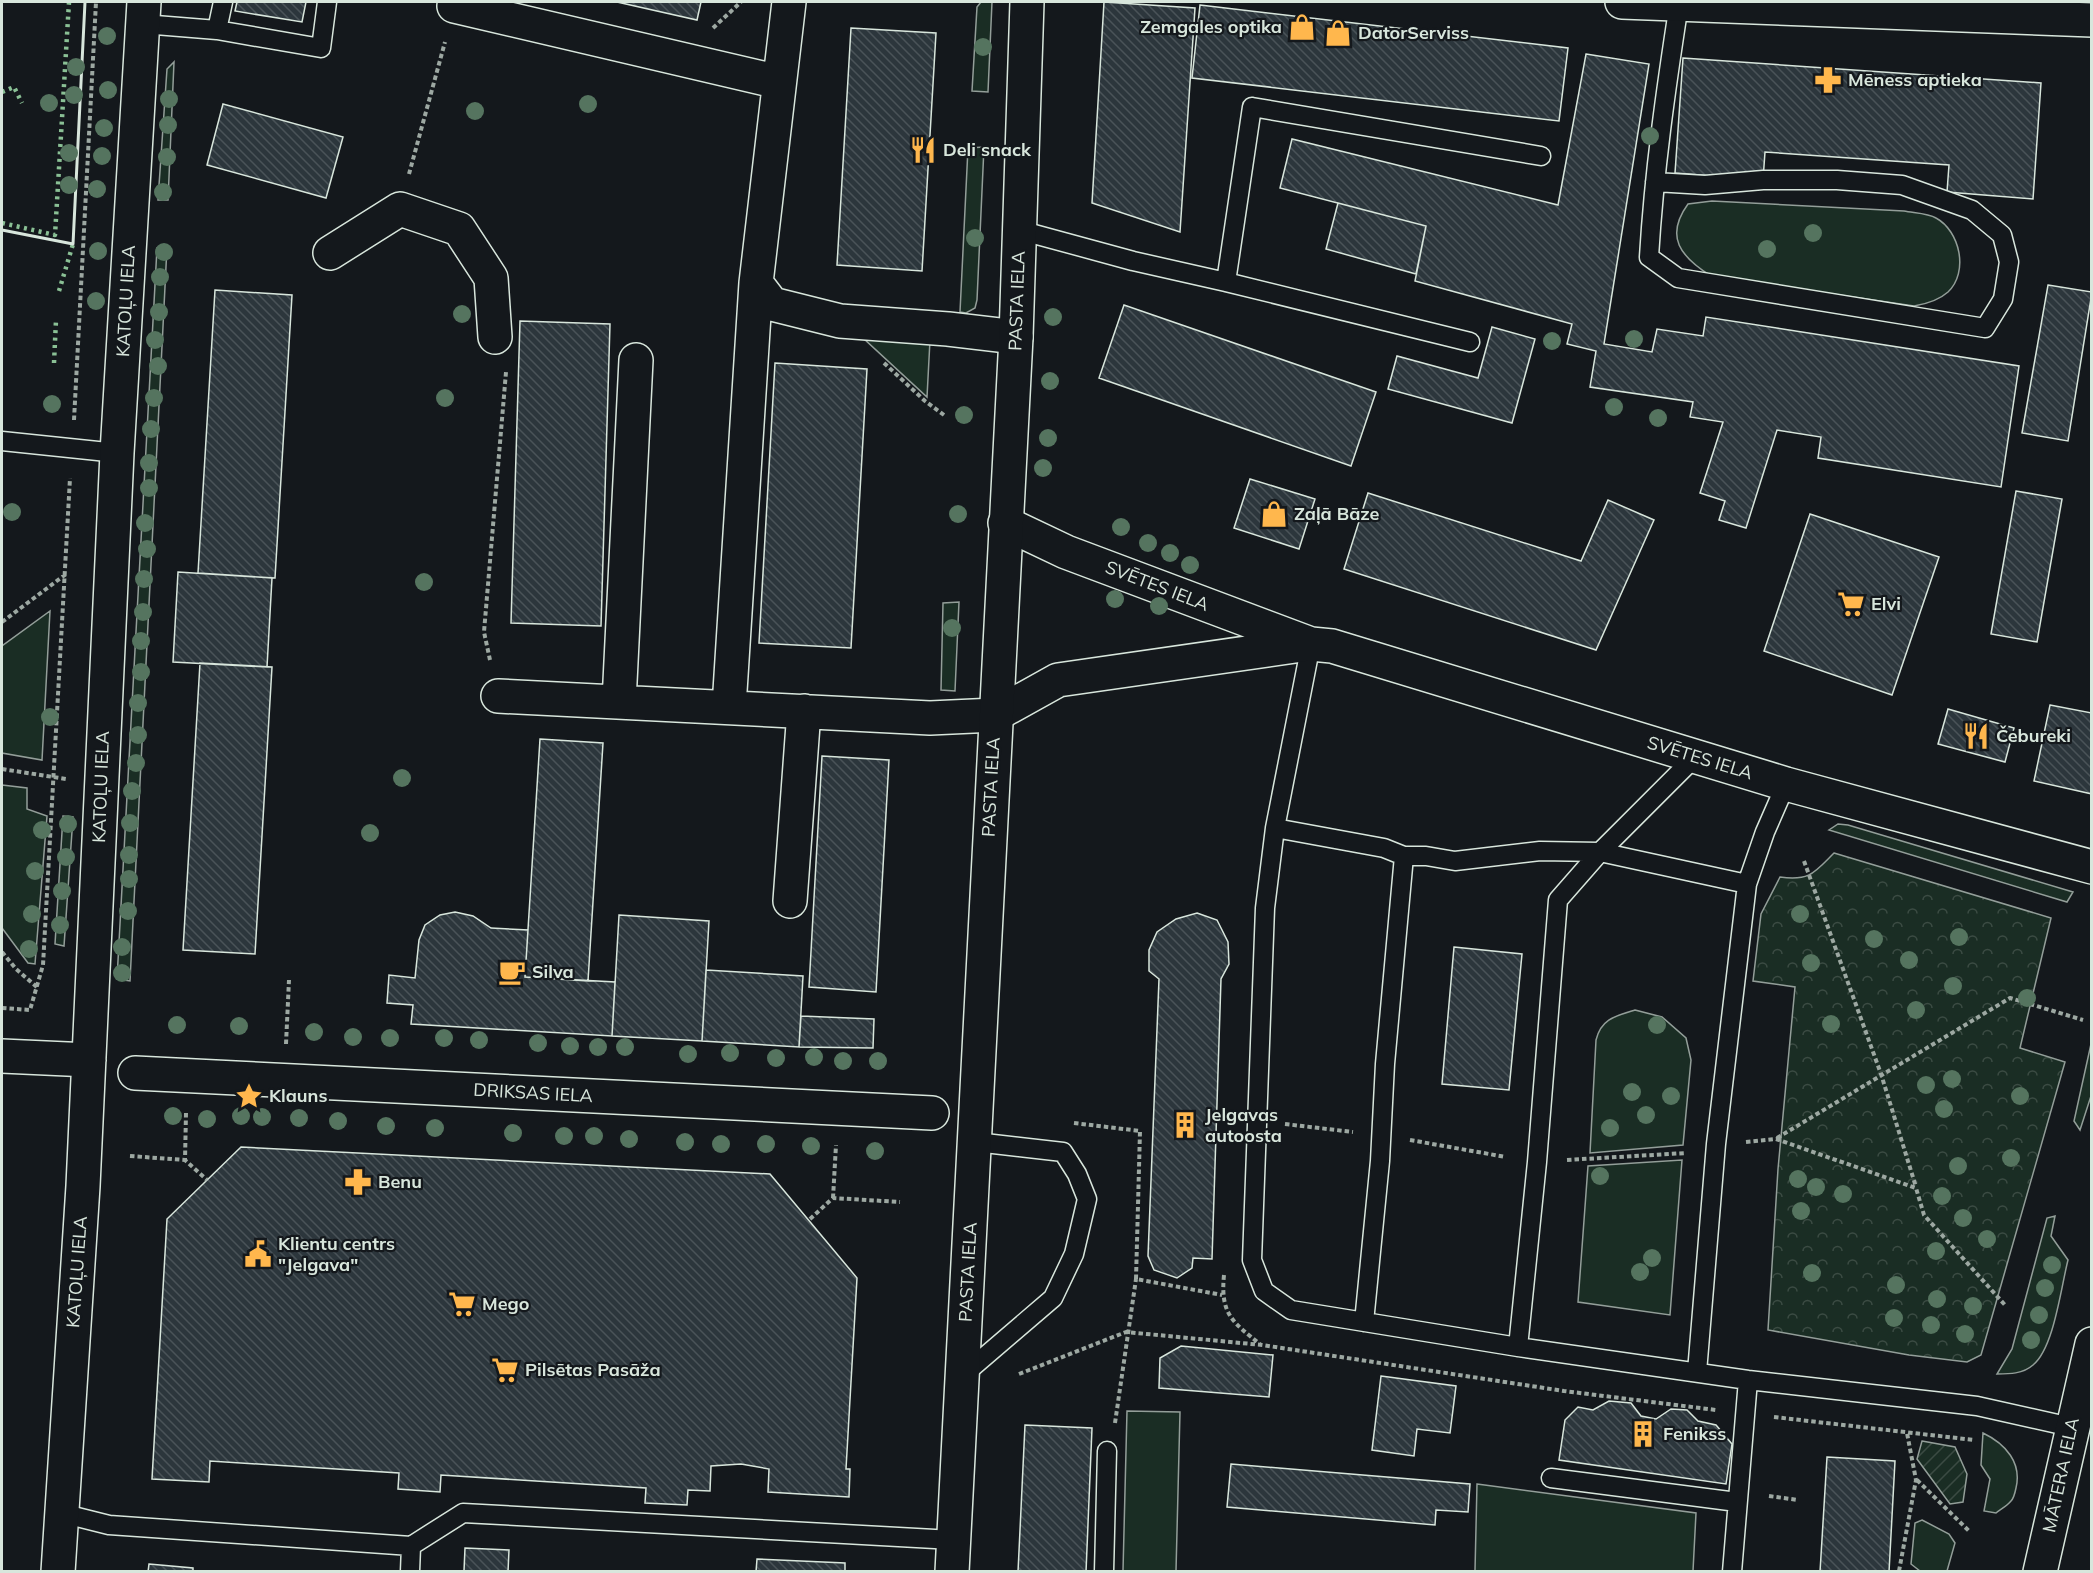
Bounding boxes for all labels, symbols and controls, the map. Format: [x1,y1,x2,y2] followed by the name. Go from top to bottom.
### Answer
[1287,12,1317,42] shop icon: Zemgales optika
[1140,15,1282,38] place label: Zemgales optika
[1323,18,1353,48] shop icon: DatorServiss
[1358,21,1469,44] place label: DatorServiss
[1813,65,1843,95] pharmacy icon: Mēness aptieka
[1848,68,1982,91] place label: Mēness aptieka
[908,135,938,165] restaurant icon: Deli snack
[943,138,1032,161] place label: Deli snack
[111,245,141,357] street label: KATOĻU IELA
[1003,251,1030,351] street label: PASTA IELA
[1259,499,1289,529] shop icon: Zaļā Bāze
[1294,502,1380,525] place label: Zaļā Bāze
[1102,555,1212,616] street label: SVĒTES IELA
[1836,589,1866,619] supermarket icon: Elvi
[1871,592,1901,615] place label: Elvi
[1961,721,1991,751] restaurant icon: Čebureki
[1996,724,2071,747] place label: Čebureki
[87,731,115,843] street label: KATOĻU IELA
[1645,731,1756,784] street label: SVĒTES IELA
[976,737,1005,837] street label: PASTA IELA
[497,957,527,987] cafe icon: Silva
[532,960,574,983] place label: Silva
[473,1078,593,1107] street label: DRIKSAS IELA
[234,1081,264,1111] place icon: Klauns
[269,1084,327,1107] place label: Klauns
[1205,1103,1282,1147] place label: Jelgavas autoosta
[1170,1110,1200,1140] building icon: Jelgavas autoosta
[343,1167,373,1197] pharmacy icon: Benu
[378,1170,422,1193] place label: Benu
[61,1215,93,1329] street label: KATOĻU IELA
[953,1222,982,1322] street label: PASTA IELA
[278,1232,395,1276] place label: Klientu centrs "Jelgava"
[243,1239,273,1269] public building icon: Klientu centrs "Jelgava"
[447,1289,477,1319] supermarket icon: Mego
[482,1292,529,1315] place label: Mego
[490,1355,520,1385] supermarket icon: Pilsētas Pasāža
[525,1358,661,1381] place label: Pilsētas Pasāža
[2037,1415,2084,1534] street label: MĀTERA IELA
[1628,1419,1658,1449] building icon: Fenikss
[1663,1422,1726,1445] place label: Fenikss

